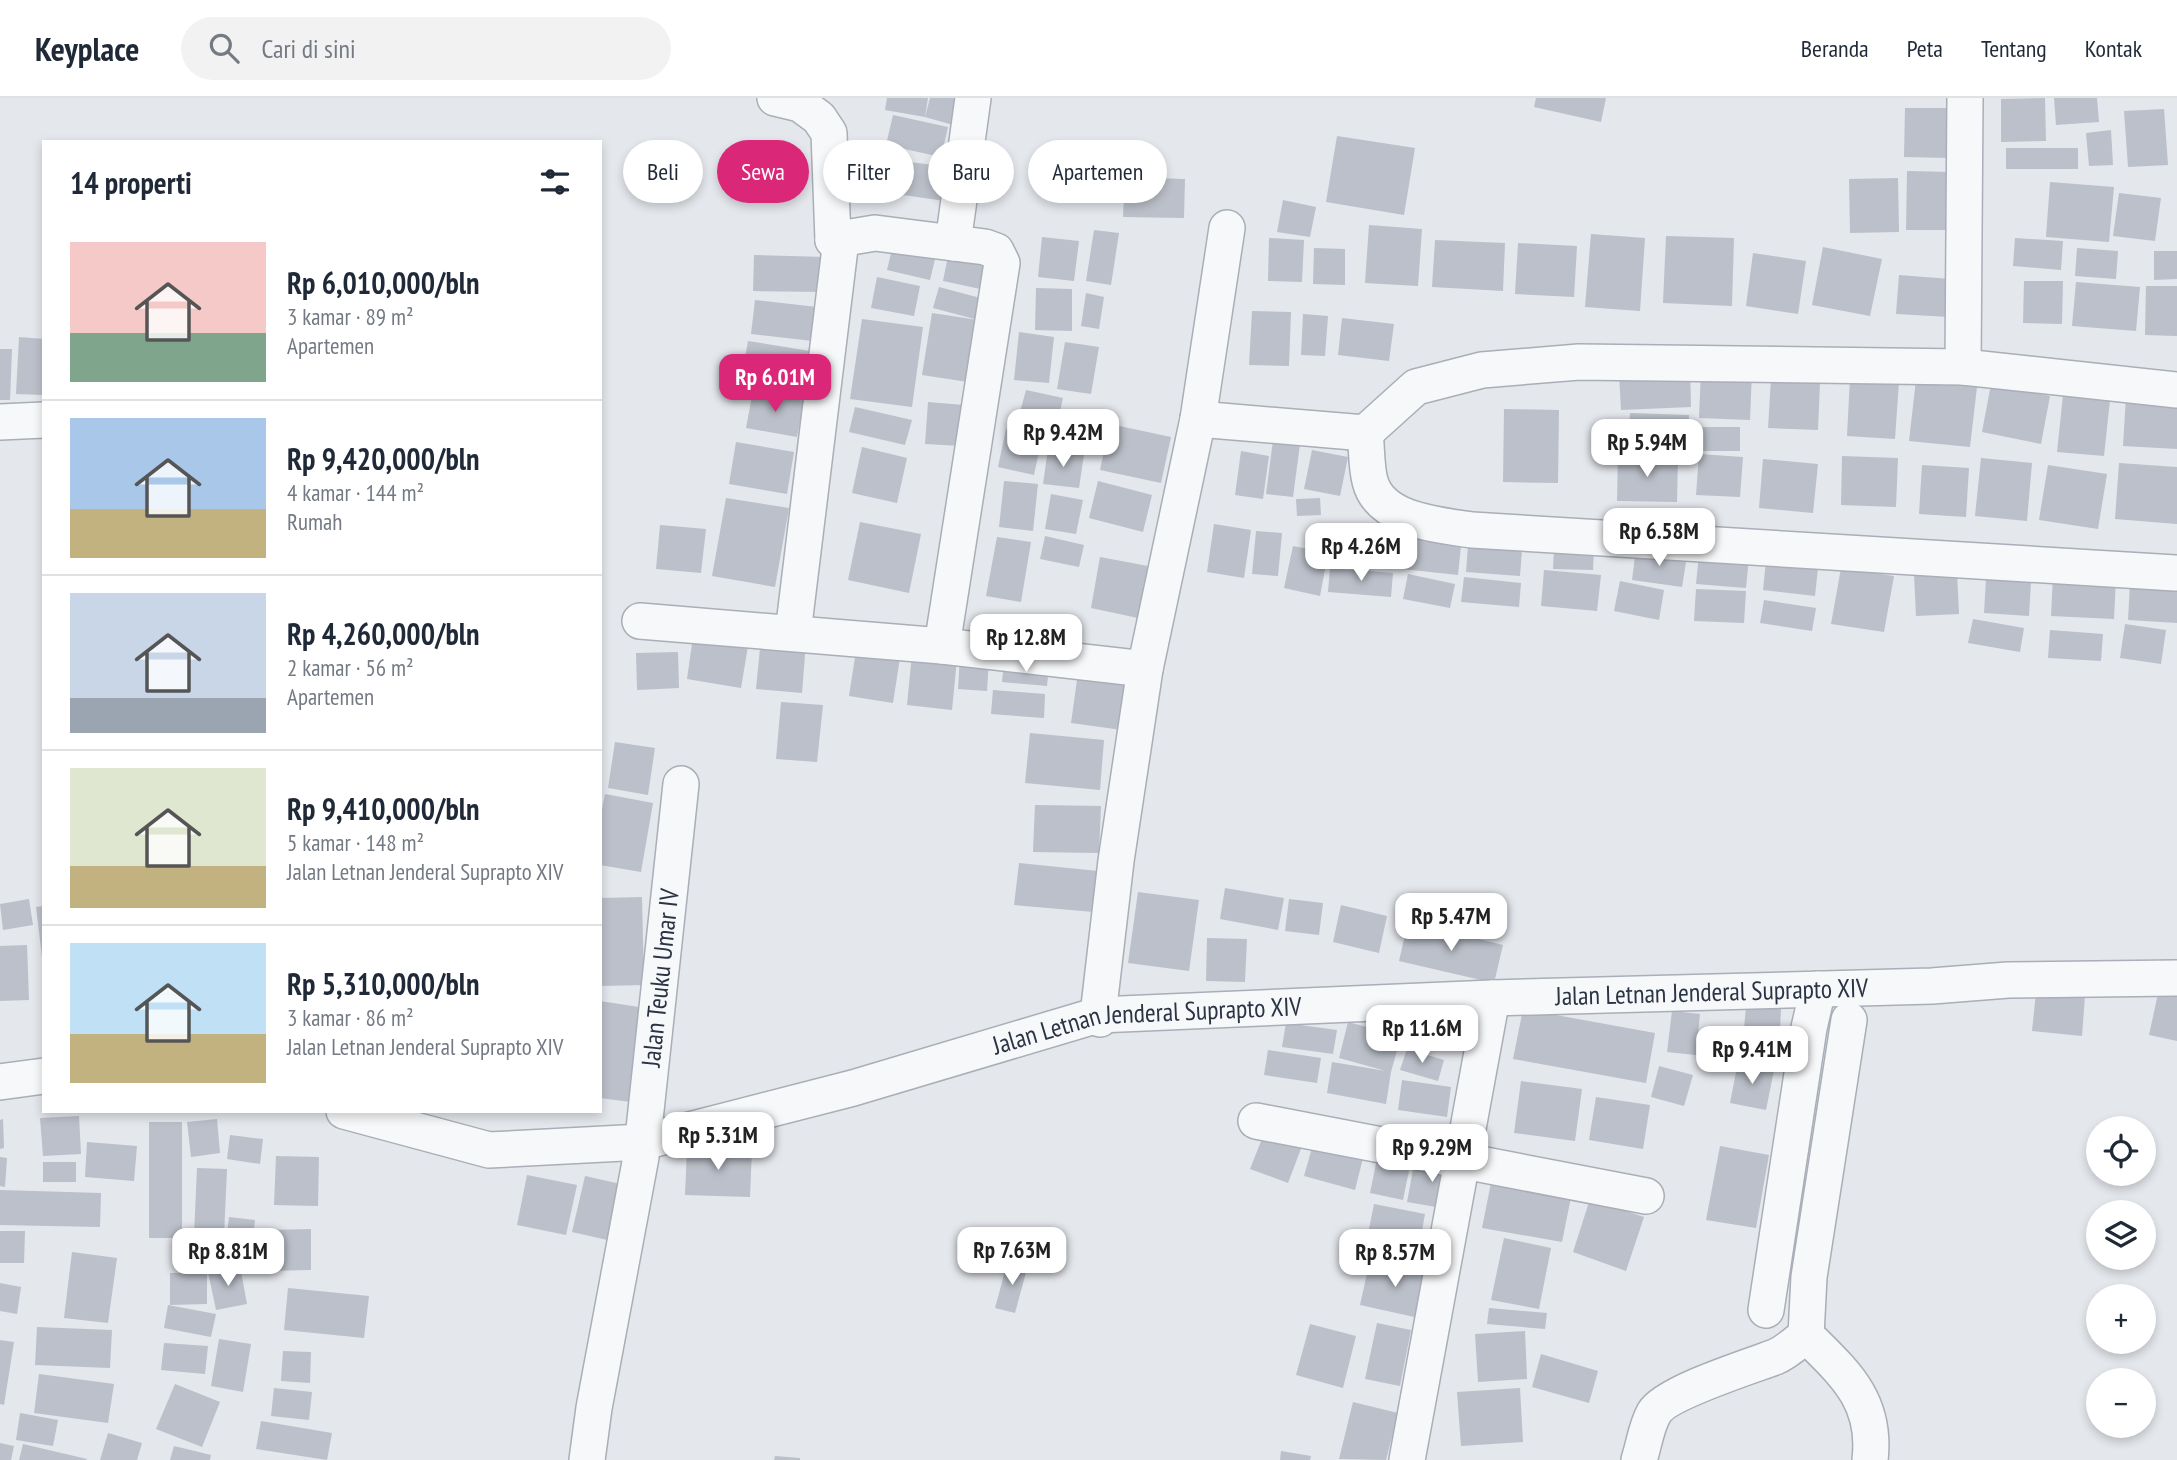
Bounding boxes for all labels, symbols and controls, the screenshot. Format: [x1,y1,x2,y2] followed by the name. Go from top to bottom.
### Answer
[181,17,671,80] search box
[35,27,139,70] text: Keyplace
[205,29,243,67] icon: search
[261,32,356,65] text: Cari di sini
[1801,33,1869,64] text: Beranda
[1907,33,1943,64] text: Peta
[1981,33,2047,64] text: Tentang
[2085,33,2142,64] text: Kontak
[623,140,703,203] chip: Beli
[717,140,809,203] chip: Sewa
[823,140,914,203] chip: Filter
[928,140,1014,203] chip: Baru
[1028,140,1167,203] chip: Apartemen
[70,163,192,202] text: 14 properti
[536,163,574,201] icon: filters
[287,263,480,302] text: Rp 6,010,000/bln
[126,270,210,354] icon: home
[287,302,414,331] text: 3 kamar · 89 m²
[287,331,374,360] text: Apartemen
[703,354,847,414] pin: Rp 6.01M
[735,362,815,391] text: Rp 6.01M
[991,410,1135,469] pin: Rp 9.42M
[1023,417,1103,446] text: Rp 9.42M
[1575,420,1719,479] pin: Rp 5.94M
[1607,427,1687,456] text: Rp 5.94M
[287,439,480,478] text: Rp 9,420,000/bln
[126,446,210,530] icon: home
[287,478,424,507] text: 4 kamar · 144 m²
[287,507,342,536] text: Rumah
[1587,508,1731,568] pin: Rp 6.58M
[1619,516,1699,545] text: Rp 6.58M
[1289,524,1433,583] pin: Rp 4.26M
[1321,531,1401,560] text: Rp 4.26M
[287,614,480,653] text: Rp 4,260,000/bln
[954,614,1098,674] pin: Rp 12.8M
[126,621,210,705] icon: home
[986,622,1066,651] text: Rp 12.8M
[287,653,414,682] text: 2 kamar · 56 m²
[287,682,374,711] text: Apartemen
[287,789,480,828] text: Rp 9,410,000/bln
[126,796,210,880] icon: home
[287,828,424,857] text: 5 kamar · 148 m²
[287,857,563,886] text: Jalan Letnan Jenderal Suprapto XIV
[634,886,686,1070] street label: Jalan Teuku Umar IV
[1379,894,1523,953] pin: Rp 5.47M
[1411,901,1491,930] text: Rp 5.47M
[287,964,480,1003] text: Rp 5,310,000/bln
[126,971,210,1055] icon: home
[1554,971,1869,1012] street label: Jalan Letnan Jenderal Suprapto XIV
[988,989,1303,1062] street label: Jalan Letnan Jenderal Suprapto XIV
[287,1003,414,1032] text: 3 kamar · 86 m²
[1350,1006,1494,1065] pin: Rp 11.6M
[1382,1013,1462,1042] text: Rp 11.6M
[1680,1026,1824,1086] pin: Rp 9.41M
[287,1032,563,1061] text: Jalan Letnan Jenderal Suprapto XIV
[1712,1034,1792,1063] text: Rp 9.41M
[646,1112,790,1172] pin: Rp 5.31M
[2086,1116,2156,1438] map controls
[2086,1116,2156,1186] button: locate
[678,1120,758,1149] text: Rp 5.31M
[1360,1124,1504,1184] pin: Rp 9.29M
[1392,1132,1472,1161] text: Rp 9.29M
[2086,1200,2156,1270] button: layers
[156,1228,300,1288] pin: Rp 8.81M
[940,1228,1084,1287] pin: Rp 7.63M
[1323,1230,1467,1289] pin: Rp 8.57M
[973,1235,1051,1264] text: Rp 7.63M
[188,1236,268,1265] text: Rp 8.81M
[1355,1237,1435,1266] text: Rp 8.57M
[2086,1284,2156,1354] button: +
[2086,1368,2156,1438] button: −

